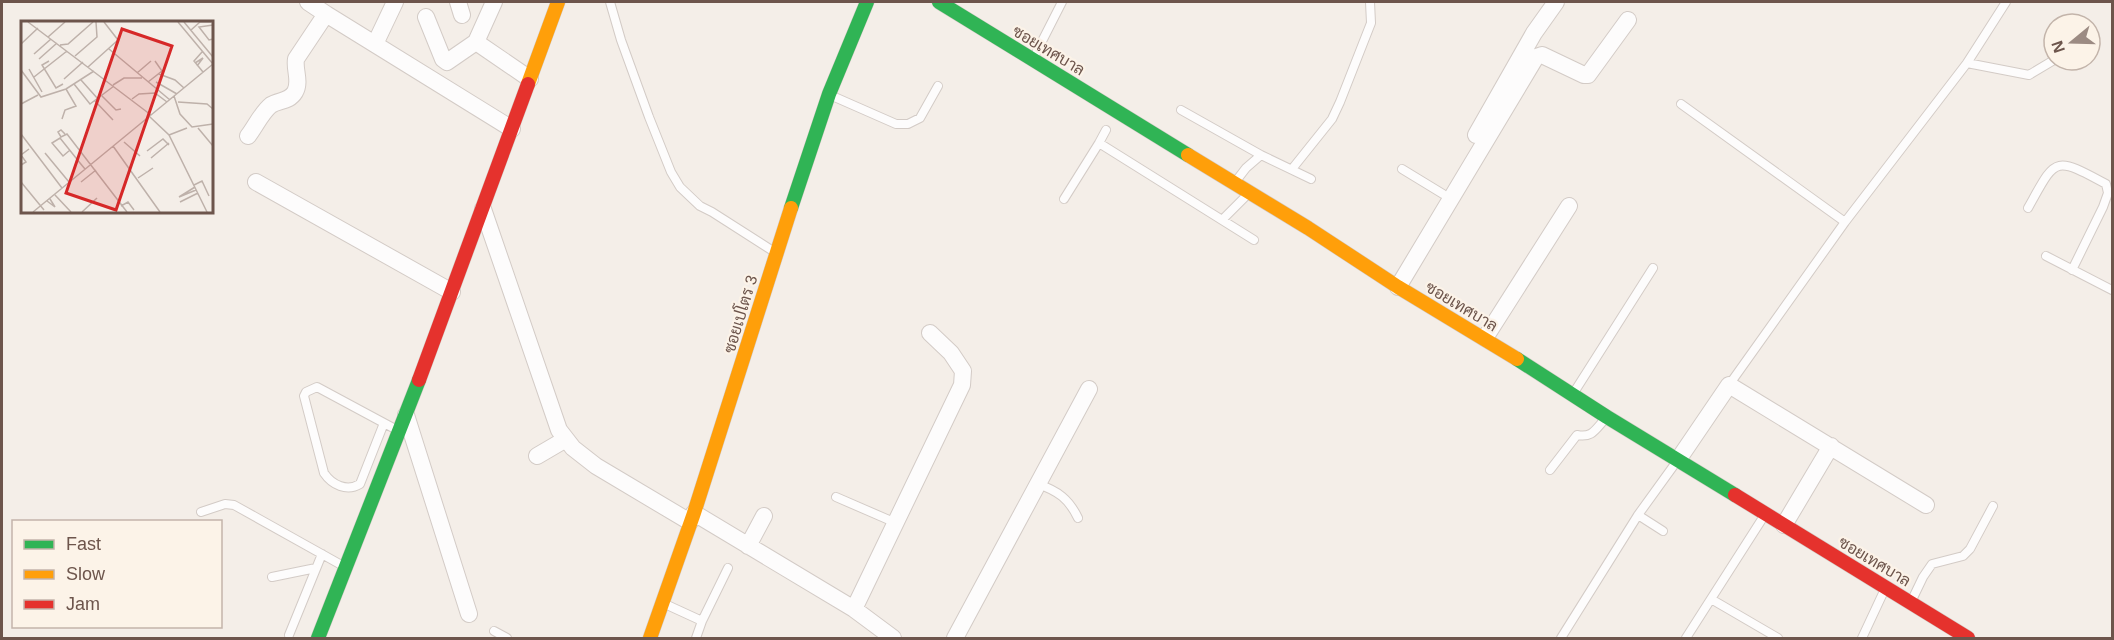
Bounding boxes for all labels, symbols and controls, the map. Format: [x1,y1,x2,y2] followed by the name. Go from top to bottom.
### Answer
[2042,12,2102,72] north arrow
[21,21,213,213] inset map
[1010,22,1088,79] street label: ซอยเทศบาล
[2048,38,2068,55] text: N
[718,272,760,355] street label: ซอยเปโตร 3
[1423,278,1501,335] street label: ซอยเทศบาล
[12,520,222,628] legend
[1836,533,1914,590] street label: ซอยเทศบาล
[66,534,101,554] text: Fast
[66,564,106,584] text: Slow
[66,594,100,614] text: Jam

